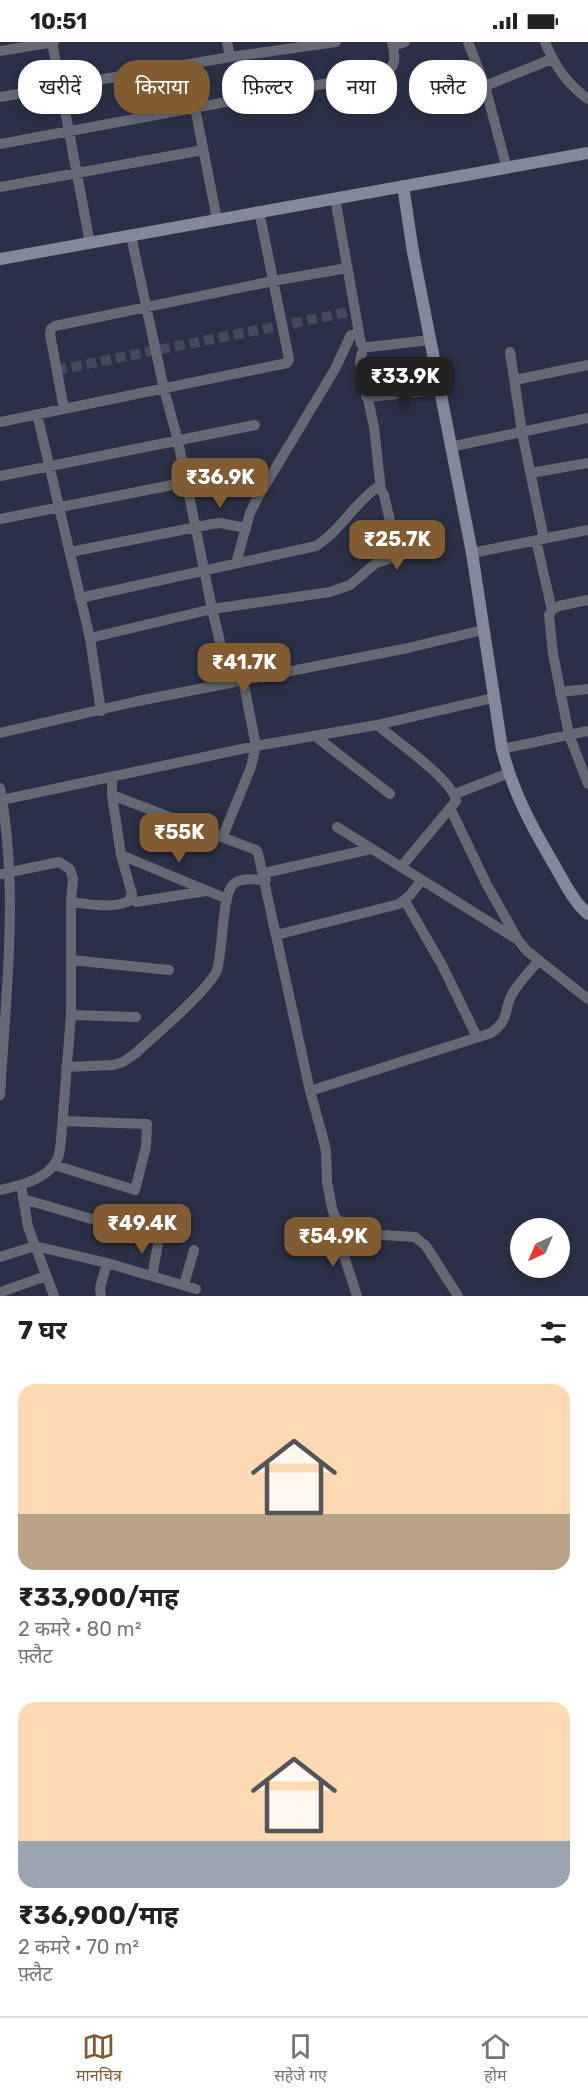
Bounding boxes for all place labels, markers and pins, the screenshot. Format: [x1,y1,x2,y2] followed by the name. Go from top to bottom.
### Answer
[356,357,454,408] pin: ₹33.9K
[171,458,269,509] pin: ₹36.9K
[348,520,446,571] pin: ₹25.7K
[195,643,293,694] pin: ₹41.7K
[143,813,215,864] pin: ₹55K
[93,1204,191,1255] pin: ₹49.4K
[284,1217,382,1268] pin: ₹54.9K

